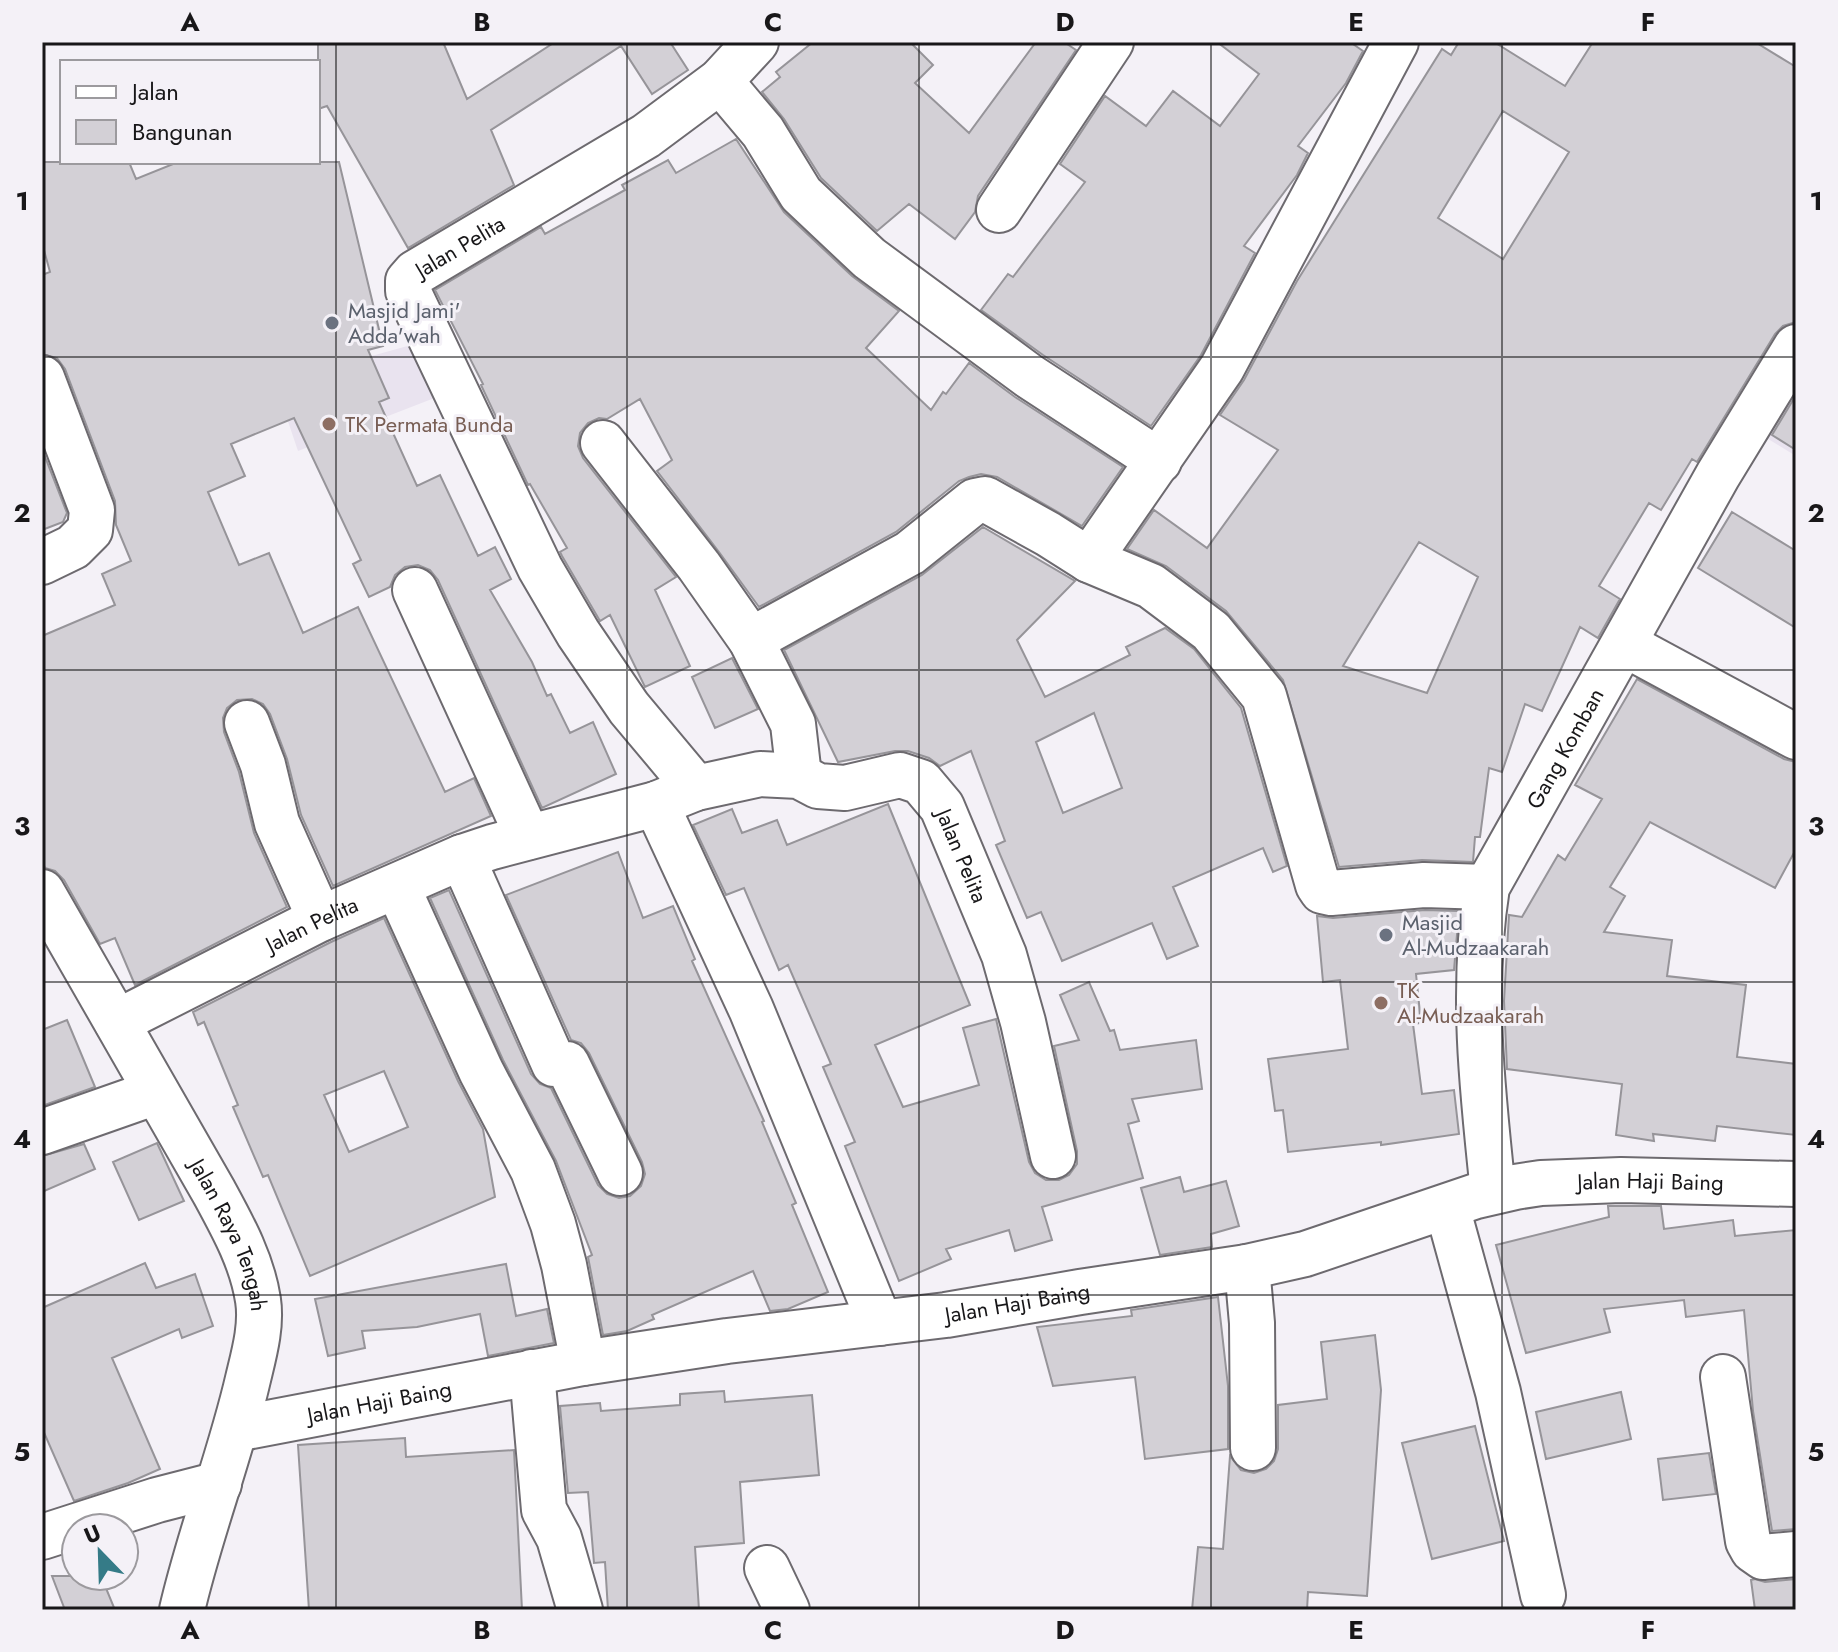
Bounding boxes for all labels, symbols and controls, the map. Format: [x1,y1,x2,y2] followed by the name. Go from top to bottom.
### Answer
[179,3,200,41] text: A
[473,3,491,41] text: B
[764,3,782,41] text: C
[1055,3,1075,41] text: D
[1348,3,1364,41] text: E
[1641,3,1655,41] text: F
[60,60,320,164] legend
[129,74,179,109] text: Jalan
[132,114,233,149] text: Bangunan
[15,182,29,220] text: 1
[1809,182,1823,220] text: 1
[407,207,511,287] street label: Jalan Pelita
[348,294,461,351] place label: Masjid Jami' Adda'wah
[323,314,341,332] marker: Masjid Jami' Adda'wah
[345,408,513,440] place label: TK Permata Bunda
[320,415,338,433] marker: TK Permata Bunda
[13,494,31,532] text: 2
[1807,494,1825,532] text: 2
[1518,682,1611,815] street label: Gang Komban
[927,801,996,908] street label: Jalan Pelita
[14,807,30,845] text: 3
[1808,807,1824,845] text: 3
[257,888,363,961] street label: Jalan Pelita
[1402,906,1549,963] place label: Masjid Al-Mudzaakarah
[1377,926,1395,944] marker: Masjid Al-Mudzaakarah
[1397,974,1544,1031] place label: TK Al-Mudzaakarah
[1372,994,1390,1012] marker: TK Al-Mudzaakarah
[13,1120,31,1158] text: 4
[1807,1120,1825,1158] text: 4
[181,1150,275,1313] street label: Jalan Raya Tengah
[1573,1164,1724,1198] street label: Jalan Haji Baing
[940,1275,1092,1331] street label: Jalan Haji Baing
[301,1372,454,1432] street label: Jalan Haji Baing
[14,1433,30,1471] text: 5
[1808,1433,1824,1471] text: 5
[60,1512,140,1592] north arrow
[79,1516,106,1551] text: U
[179,1611,200,1649] text: A
[473,1611,491,1649] text: B
[764,1611,782,1649] text: C
[1055,1611,1075,1649] text: D
[1348,1611,1364,1649] text: E
[1641,1611,1655,1649] text: F

